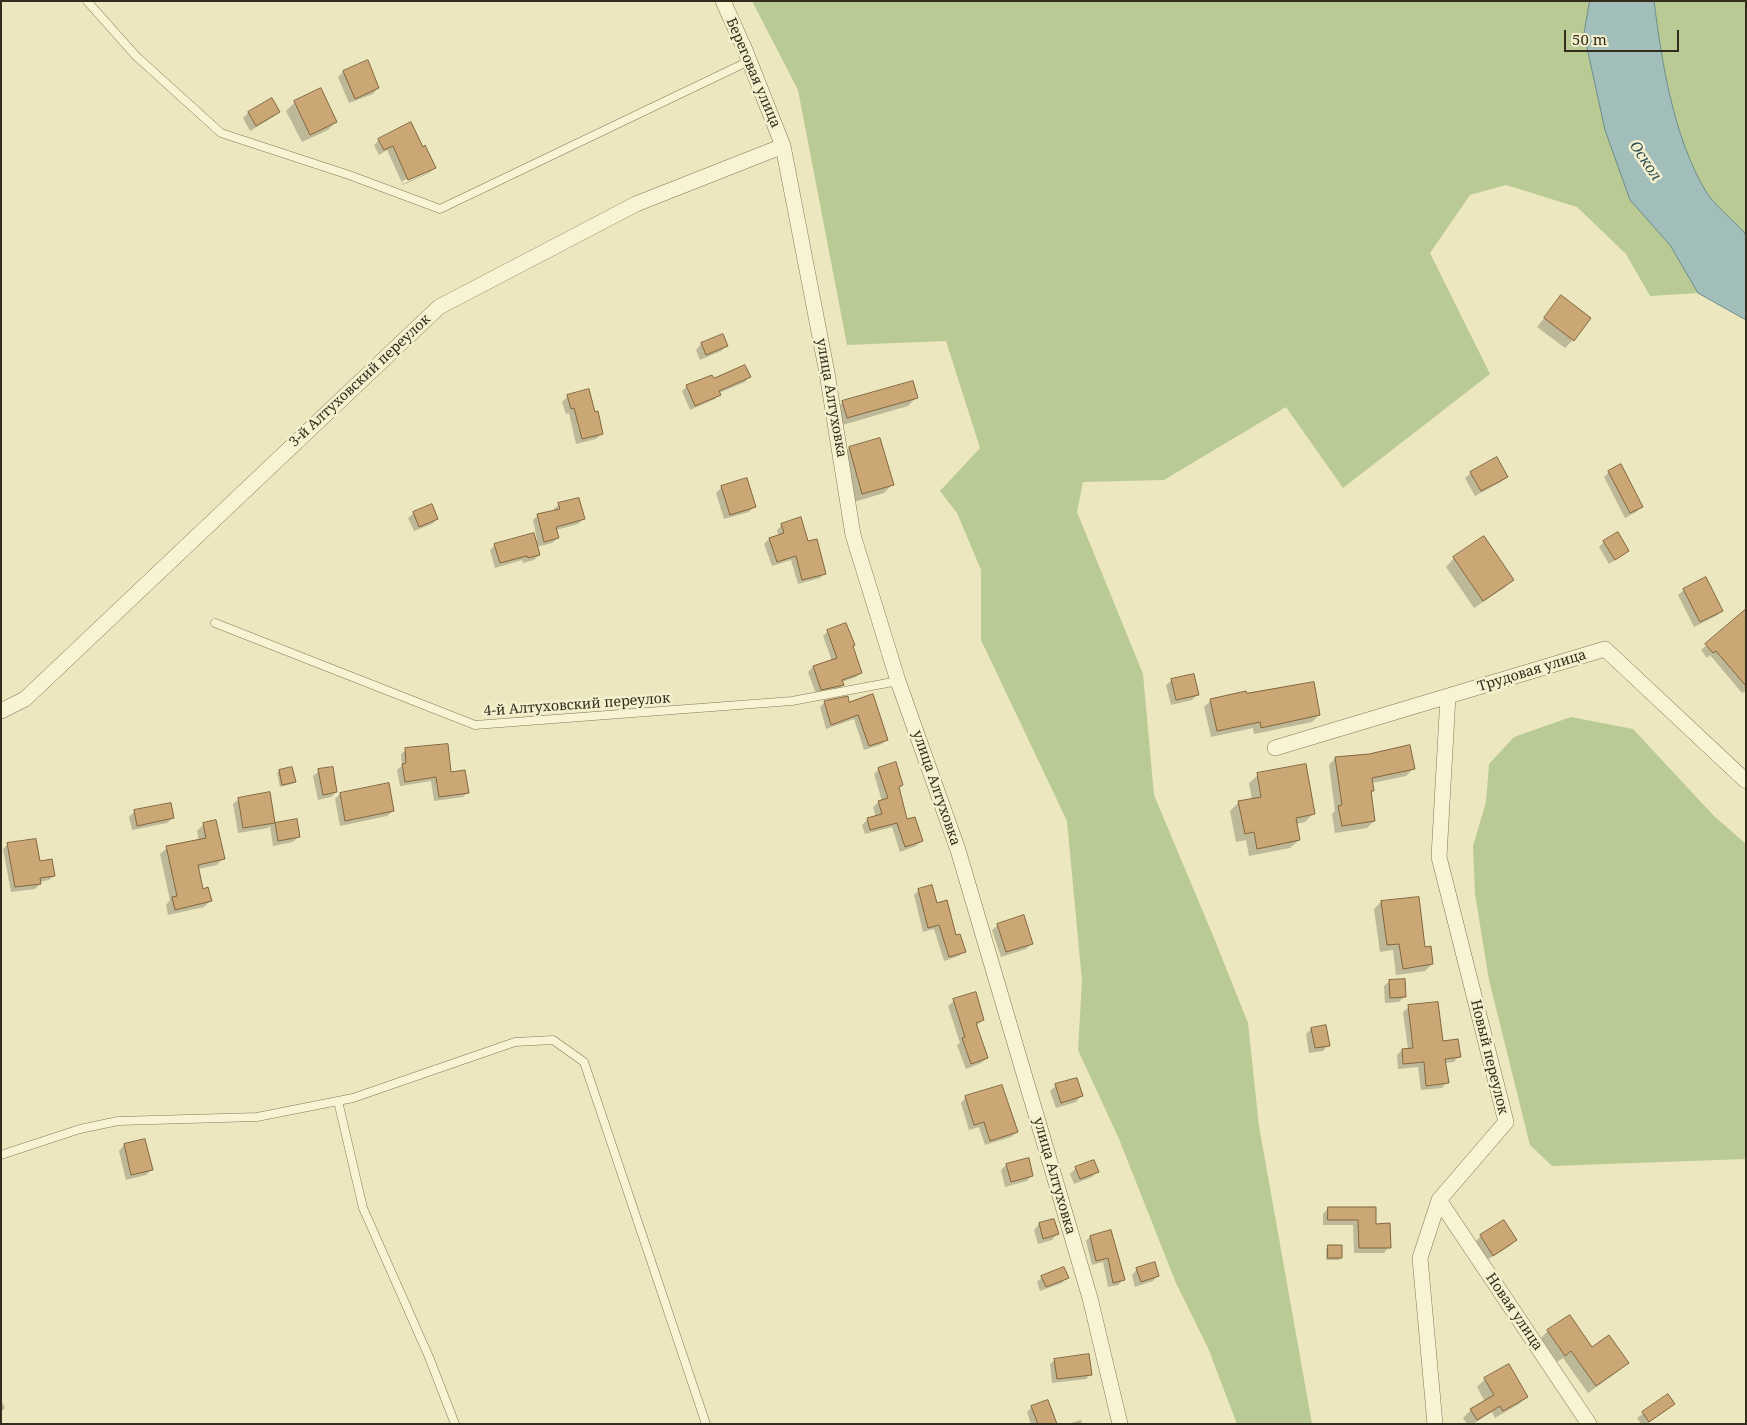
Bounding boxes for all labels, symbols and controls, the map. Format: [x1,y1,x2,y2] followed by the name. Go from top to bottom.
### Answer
[722,15,784,131] street label: Береговая улица
[1567,20,1682,52] scale bar
[1572,29,1607,49] text: 50 m
[1625,138,1665,184] water label: Оскол
[286,311,434,451] street label: 3-й Алтуховский переулок
[812,337,850,459] street label: улица Алтуховка
[1476,646,1588,696] street label: Трудовая улица
[483,690,671,720] street label: 4-й Алтуховский переулок
[908,728,964,848] street label: улица Алтуховка
[1467,998,1511,1116] street label: Новый переулок
[1029,1116,1079,1236] street label: улица Алтуховка
[1482,1270,1546,1354] street label: Новая улица

